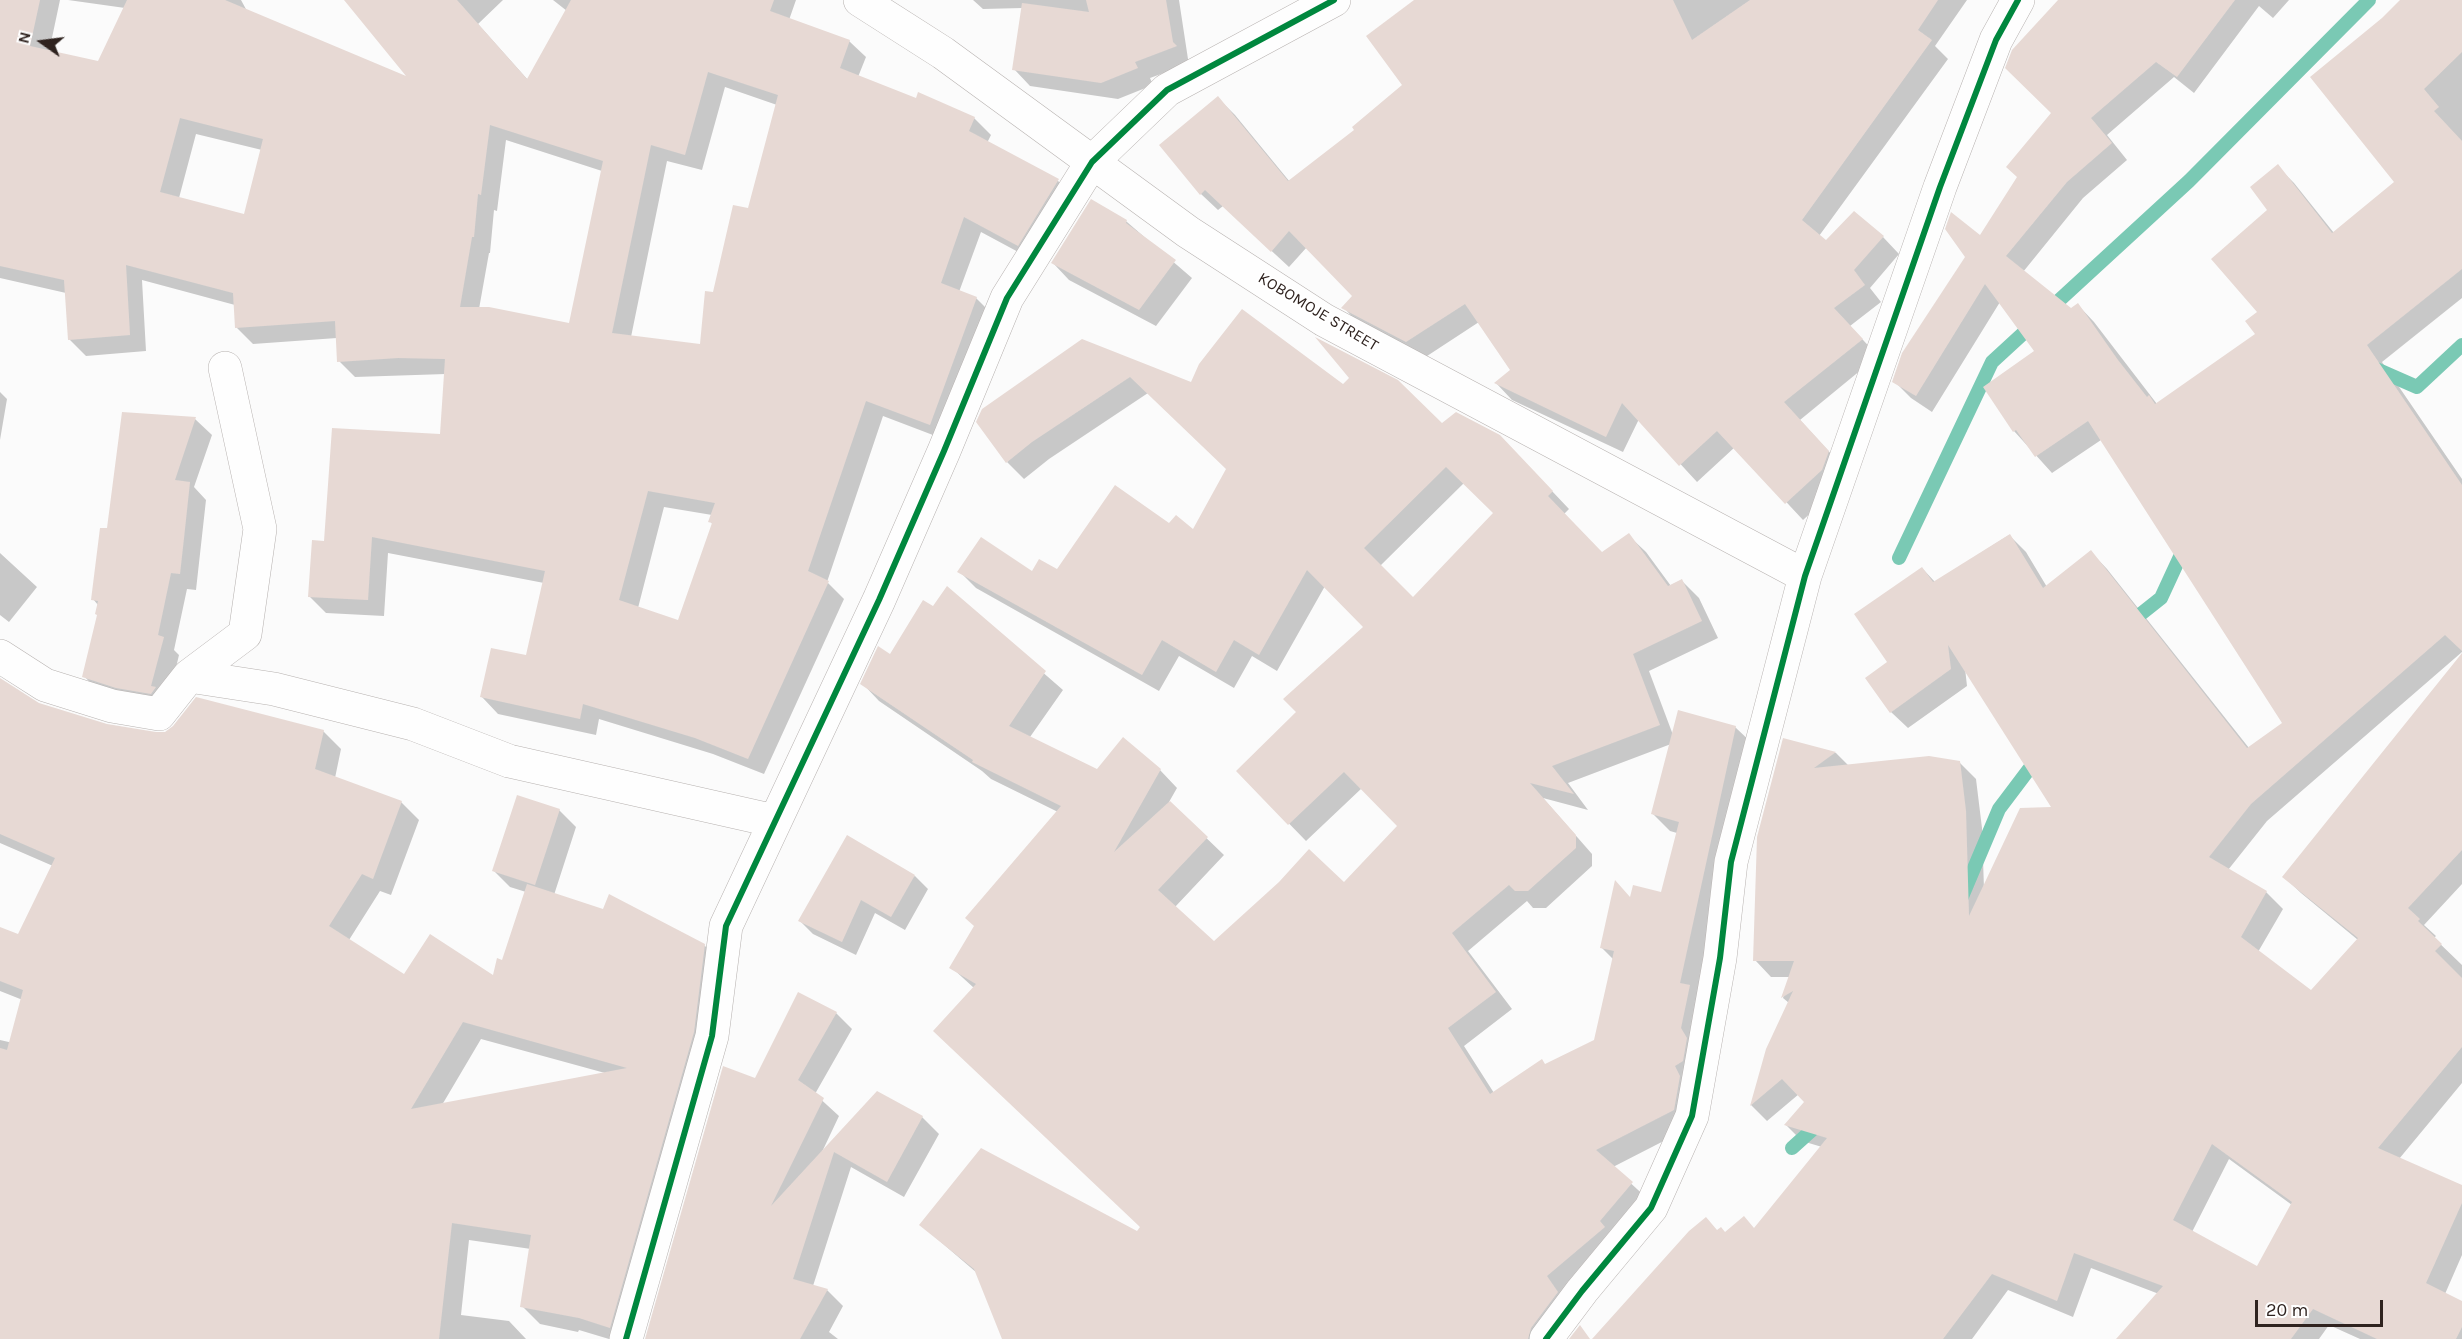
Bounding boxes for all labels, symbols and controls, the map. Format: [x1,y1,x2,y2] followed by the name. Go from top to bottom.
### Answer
[12,12,72,72] north arrow
[13,30,35,45] text: N
[1254,269,1382,355] street label: KOBOMOJE STREET
[2258,1288,2386,1326] scale bar
[2266,1299,2308,1321] text: 20 m

